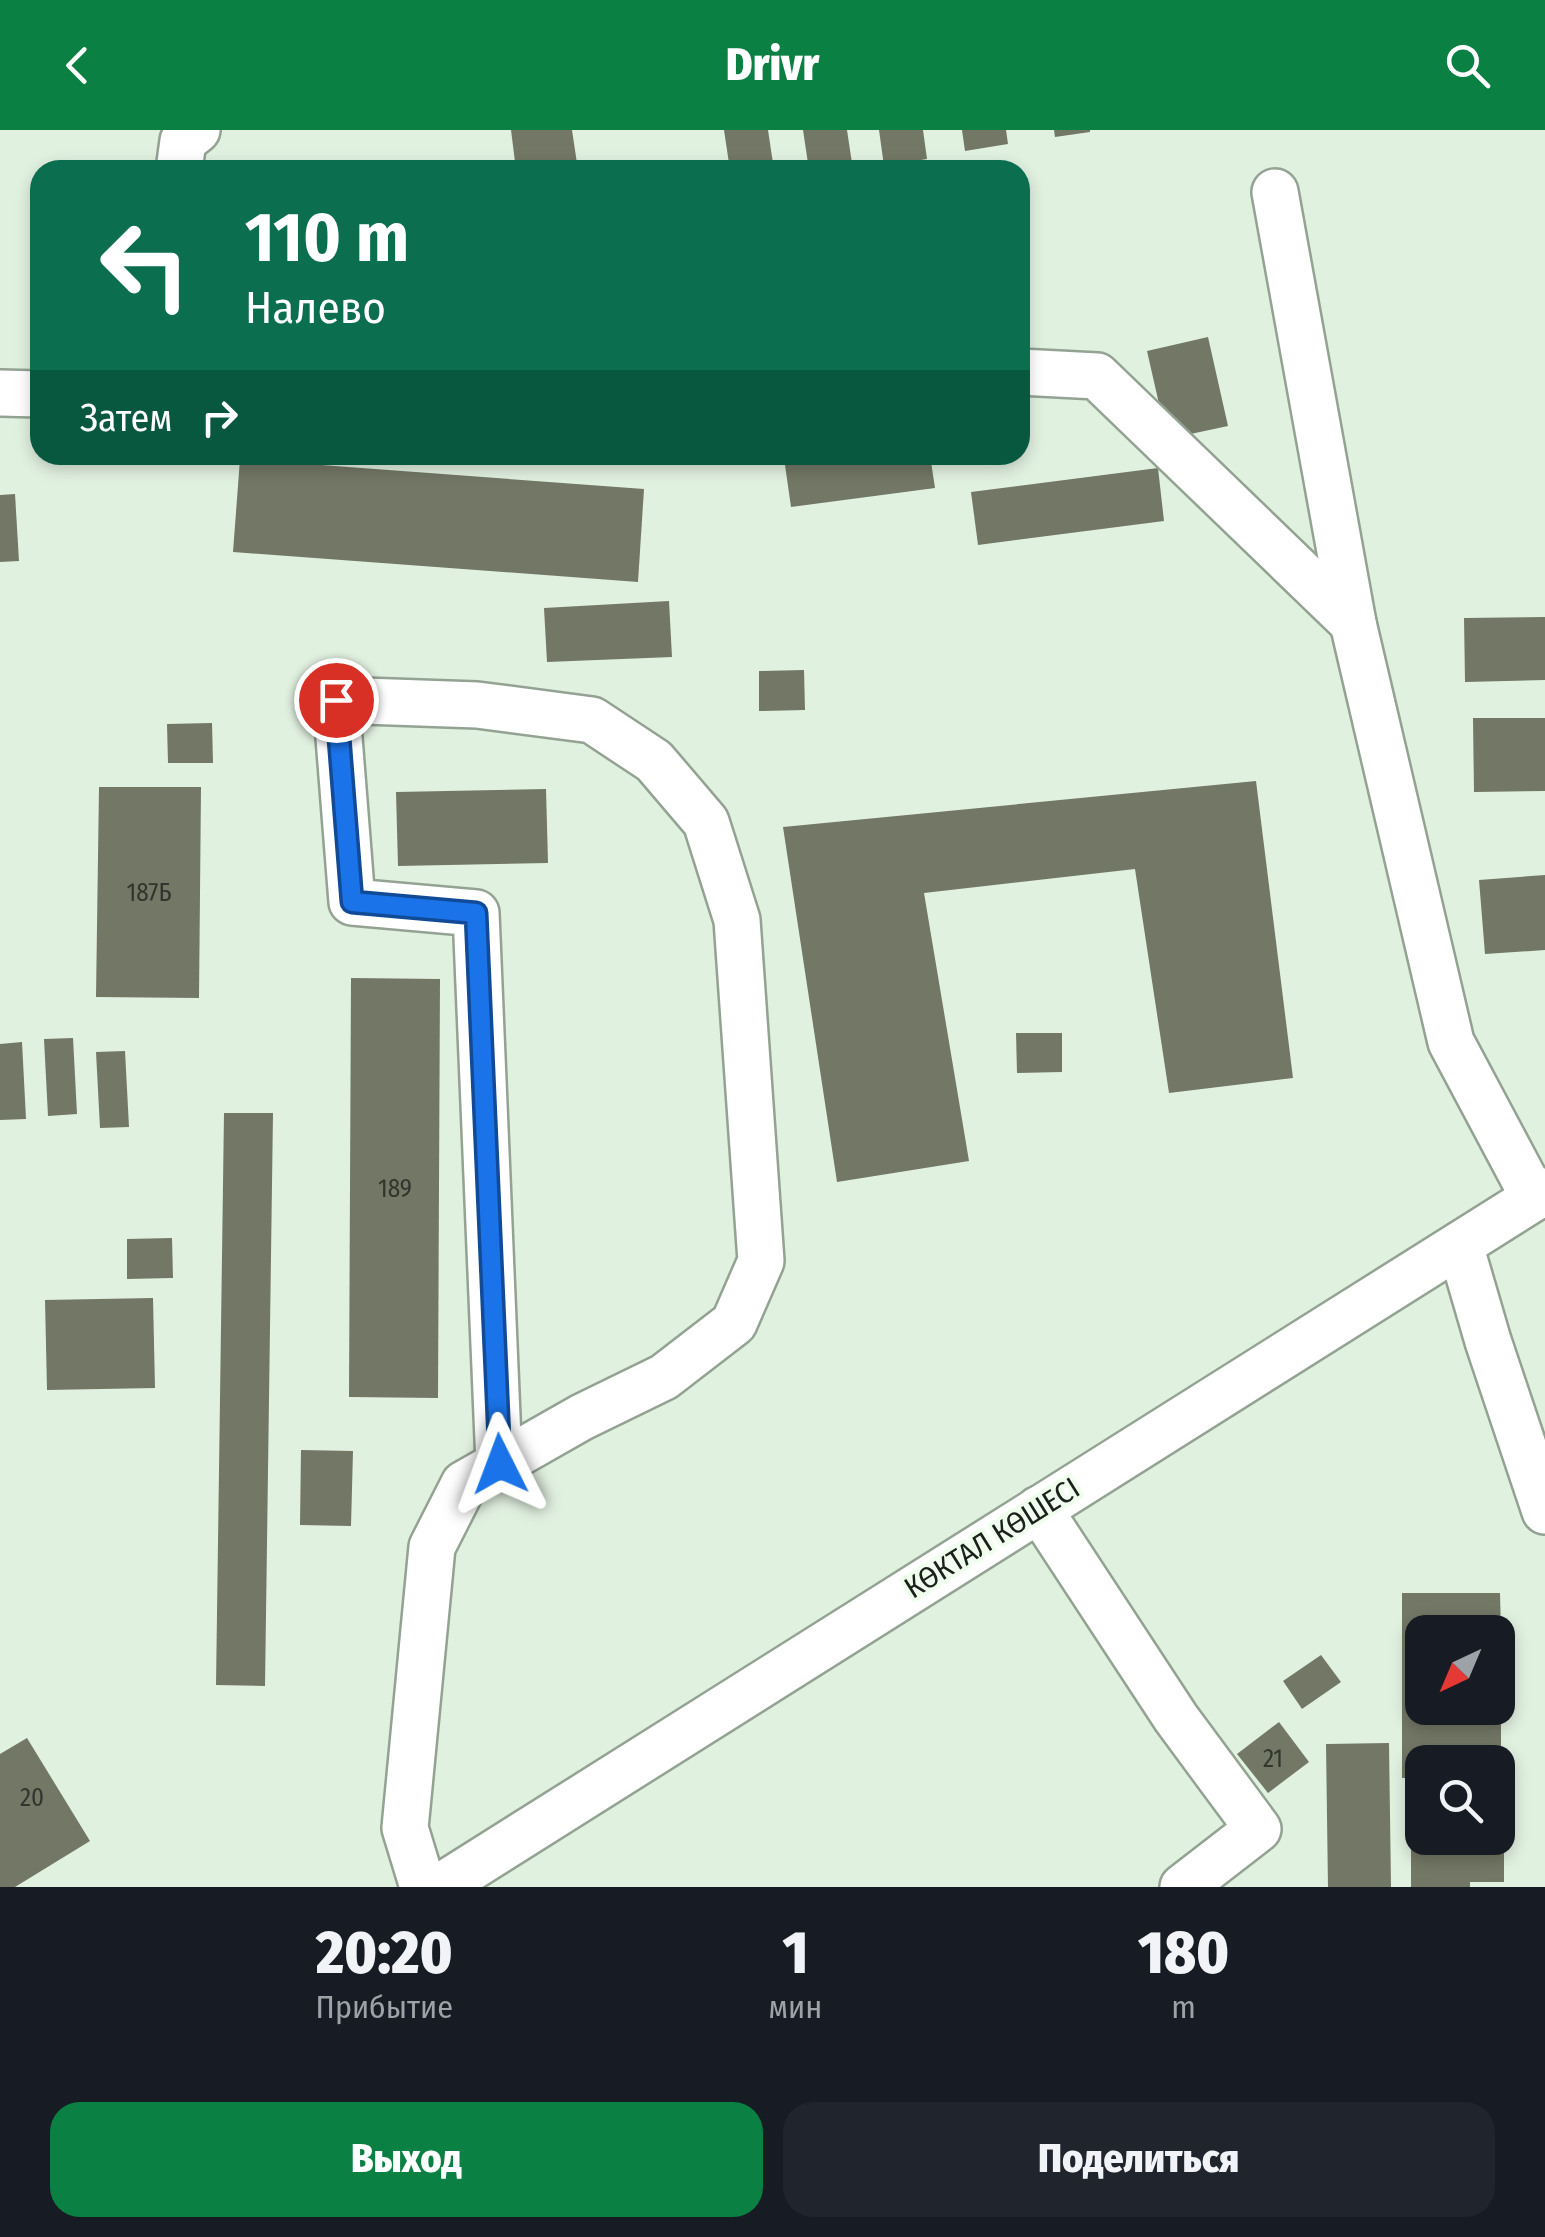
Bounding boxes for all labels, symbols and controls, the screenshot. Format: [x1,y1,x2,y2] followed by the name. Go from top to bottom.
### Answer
[50,38,105,93] icon: back
[726,38,819,92] text: Drivr
[1440,38,1495,93] icon: search
[245,196,409,280] text: 110 m
[80,200,210,330] icon: left
[245,281,386,335] text: Налево
[192,390,247,445] icon: right
[80,395,172,441] text: Затем
[294,658,379,743] pin
[309,673,364,728] icon: arrive
[126,878,172,908] house number: 187Б
[378,1174,412,1204] house number: 189
[448,1412,552,1516] position arrow
[898,1470,1086,1606] street label: КӨКТАЛ КӨШЕСІ
[1405,1615,1515,1725] north arrow
[1405,1615,1515,1855] map controls
[1263,1744,1283,1774] house number: 21
[1405,1745,1515,1855] button: search
[20,1783,44,1813] house number: 20
[316,1917,453,1989] text: 20:20
[782,1917,808,1989] text: 1
[1138,1917,1229,1989] text: 180
[316,1988,453,2026] text: Прибытие
[769,1988,822,2026] text: мин
[1171,1988,1196,2026] text: m
[50,2102,763,2217] button: Выход
[783,2102,1495,2217] button: Поделиться

